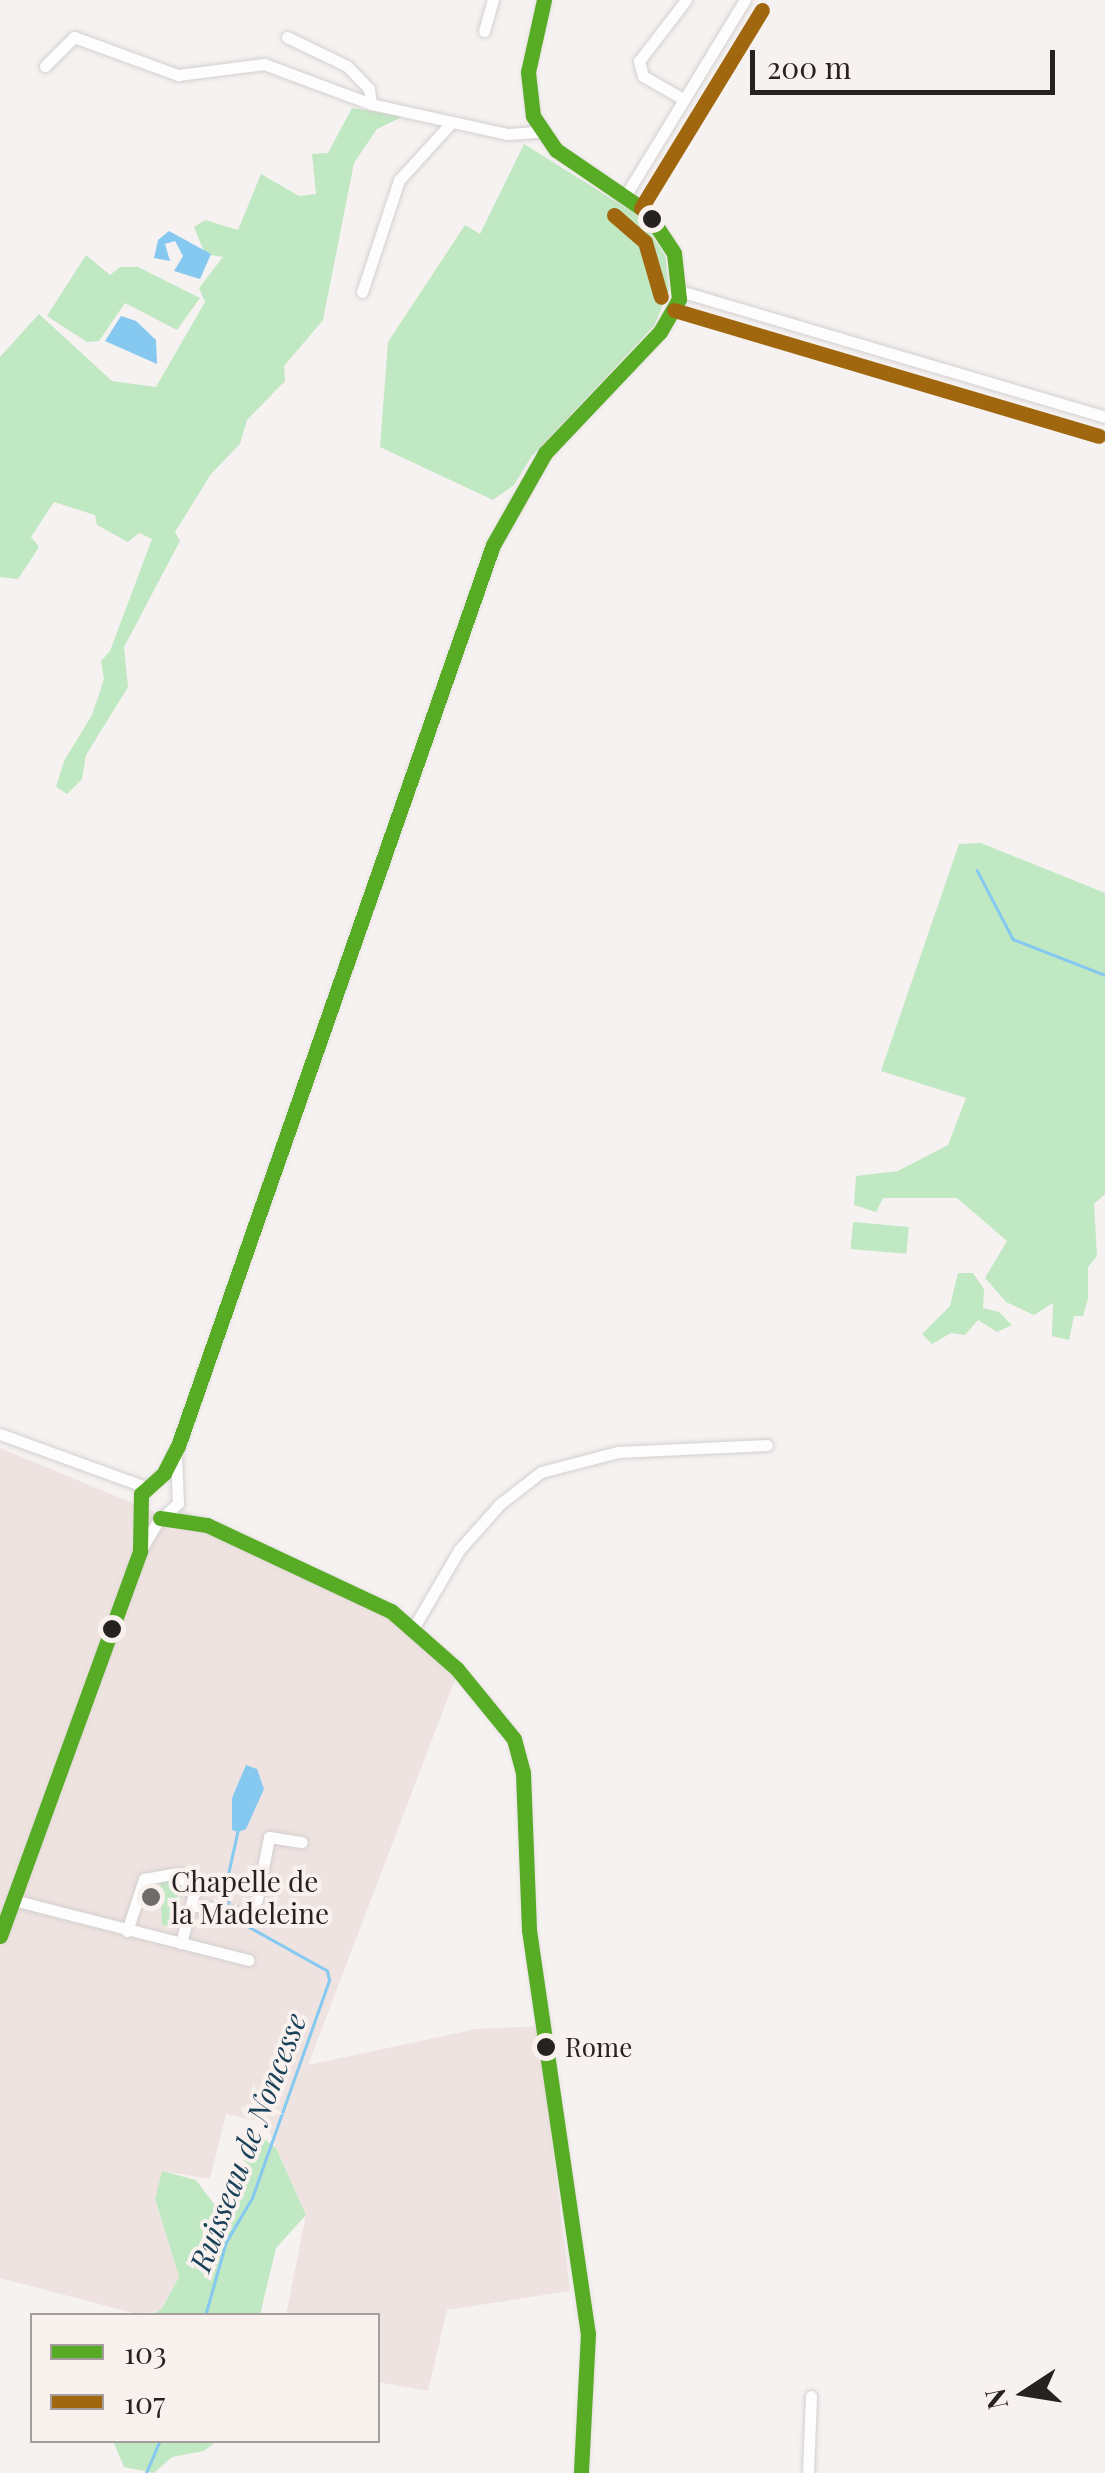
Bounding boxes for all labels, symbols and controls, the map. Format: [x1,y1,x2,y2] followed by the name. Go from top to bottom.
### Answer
[755,30,1060,92] scale bar
[767,47,851,87] text: 200 m
[642,209,662,229] unlabelled marker
[102,1619,122,1639] unlabelled marker
[171,1864,330,1930] place label: Chapelle de la Madeleine
[140,1886,162,1908] marker: Chapelle de la Madeleine
[181,2008,313,2276] water label: Ruisseau de Noncesse
[565,2031,632,2063] place label: Rome
[536,2037,556,2057] marker: Rome
[30,2313,380,2443] legend
[124,2332,167,2372] text: 103
[975,2343,1075,2443] north arrow
[124,2382,165,2422] text: 107
[975,2386,1015,2413] text: N

